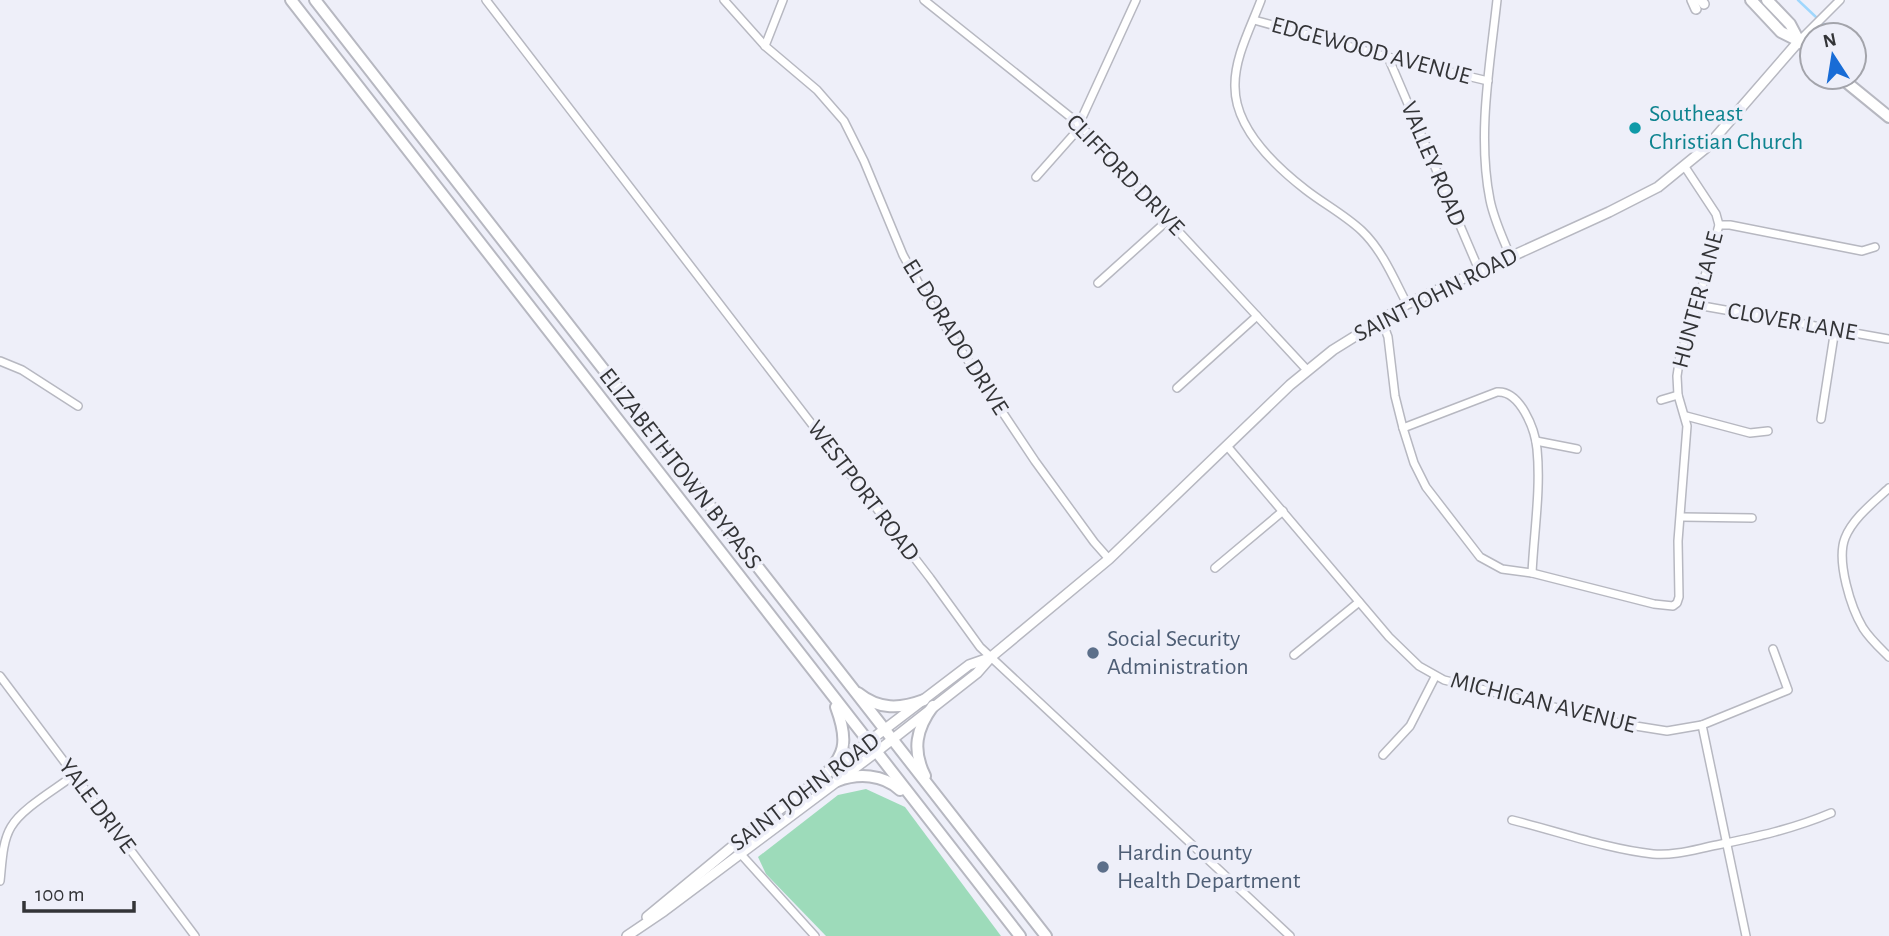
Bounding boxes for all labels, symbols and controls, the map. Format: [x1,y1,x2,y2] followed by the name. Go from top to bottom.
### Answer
[1269,13,1474,89] street label: EDGEWOOD AVENUE
[1798,21,1868,91] north arrow
[1821,30,1838,52] text: N
[1396,98,1470,230] street label: VALLEY ROAD
[1649,102,1803,154] place label: Southeast Christian Church
[1062,110,1189,240] street label: CLIFFORD DRIVE
[1627,120,1643,136] marker: Southeast Christian Church
[1668,229,1728,371] street label: HUNTER LANE
[1350,243,1522,347] street label: SAINT JOHN ROAD
[898,255,1013,419] street label: EL DORADO DRIVE
[1726,299,1859,345] street label: CLOVER LANE
[594,364,766,574] street label: ELIZABETHTOWN BYPASS
[803,416,923,566] street label: WESTPORT ROAD
[1107,627,1249,679] place label: Social Security Administration
[1085,645,1101,661] marker: Social Security Administration
[1448,668,1638,738] street label: MICHIGAN AVENUE
[726,728,884,856] street label: SAINT JOHN ROAD
[54,755,140,858] street label: YALE DRIVE
[1117,841,1301,893] place label: Hardin County Health Department
[1095,859,1111,875] marker: Hardin County Health Department
[24,870,135,914] scale bar
[35,884,85,905] text: 100 m

